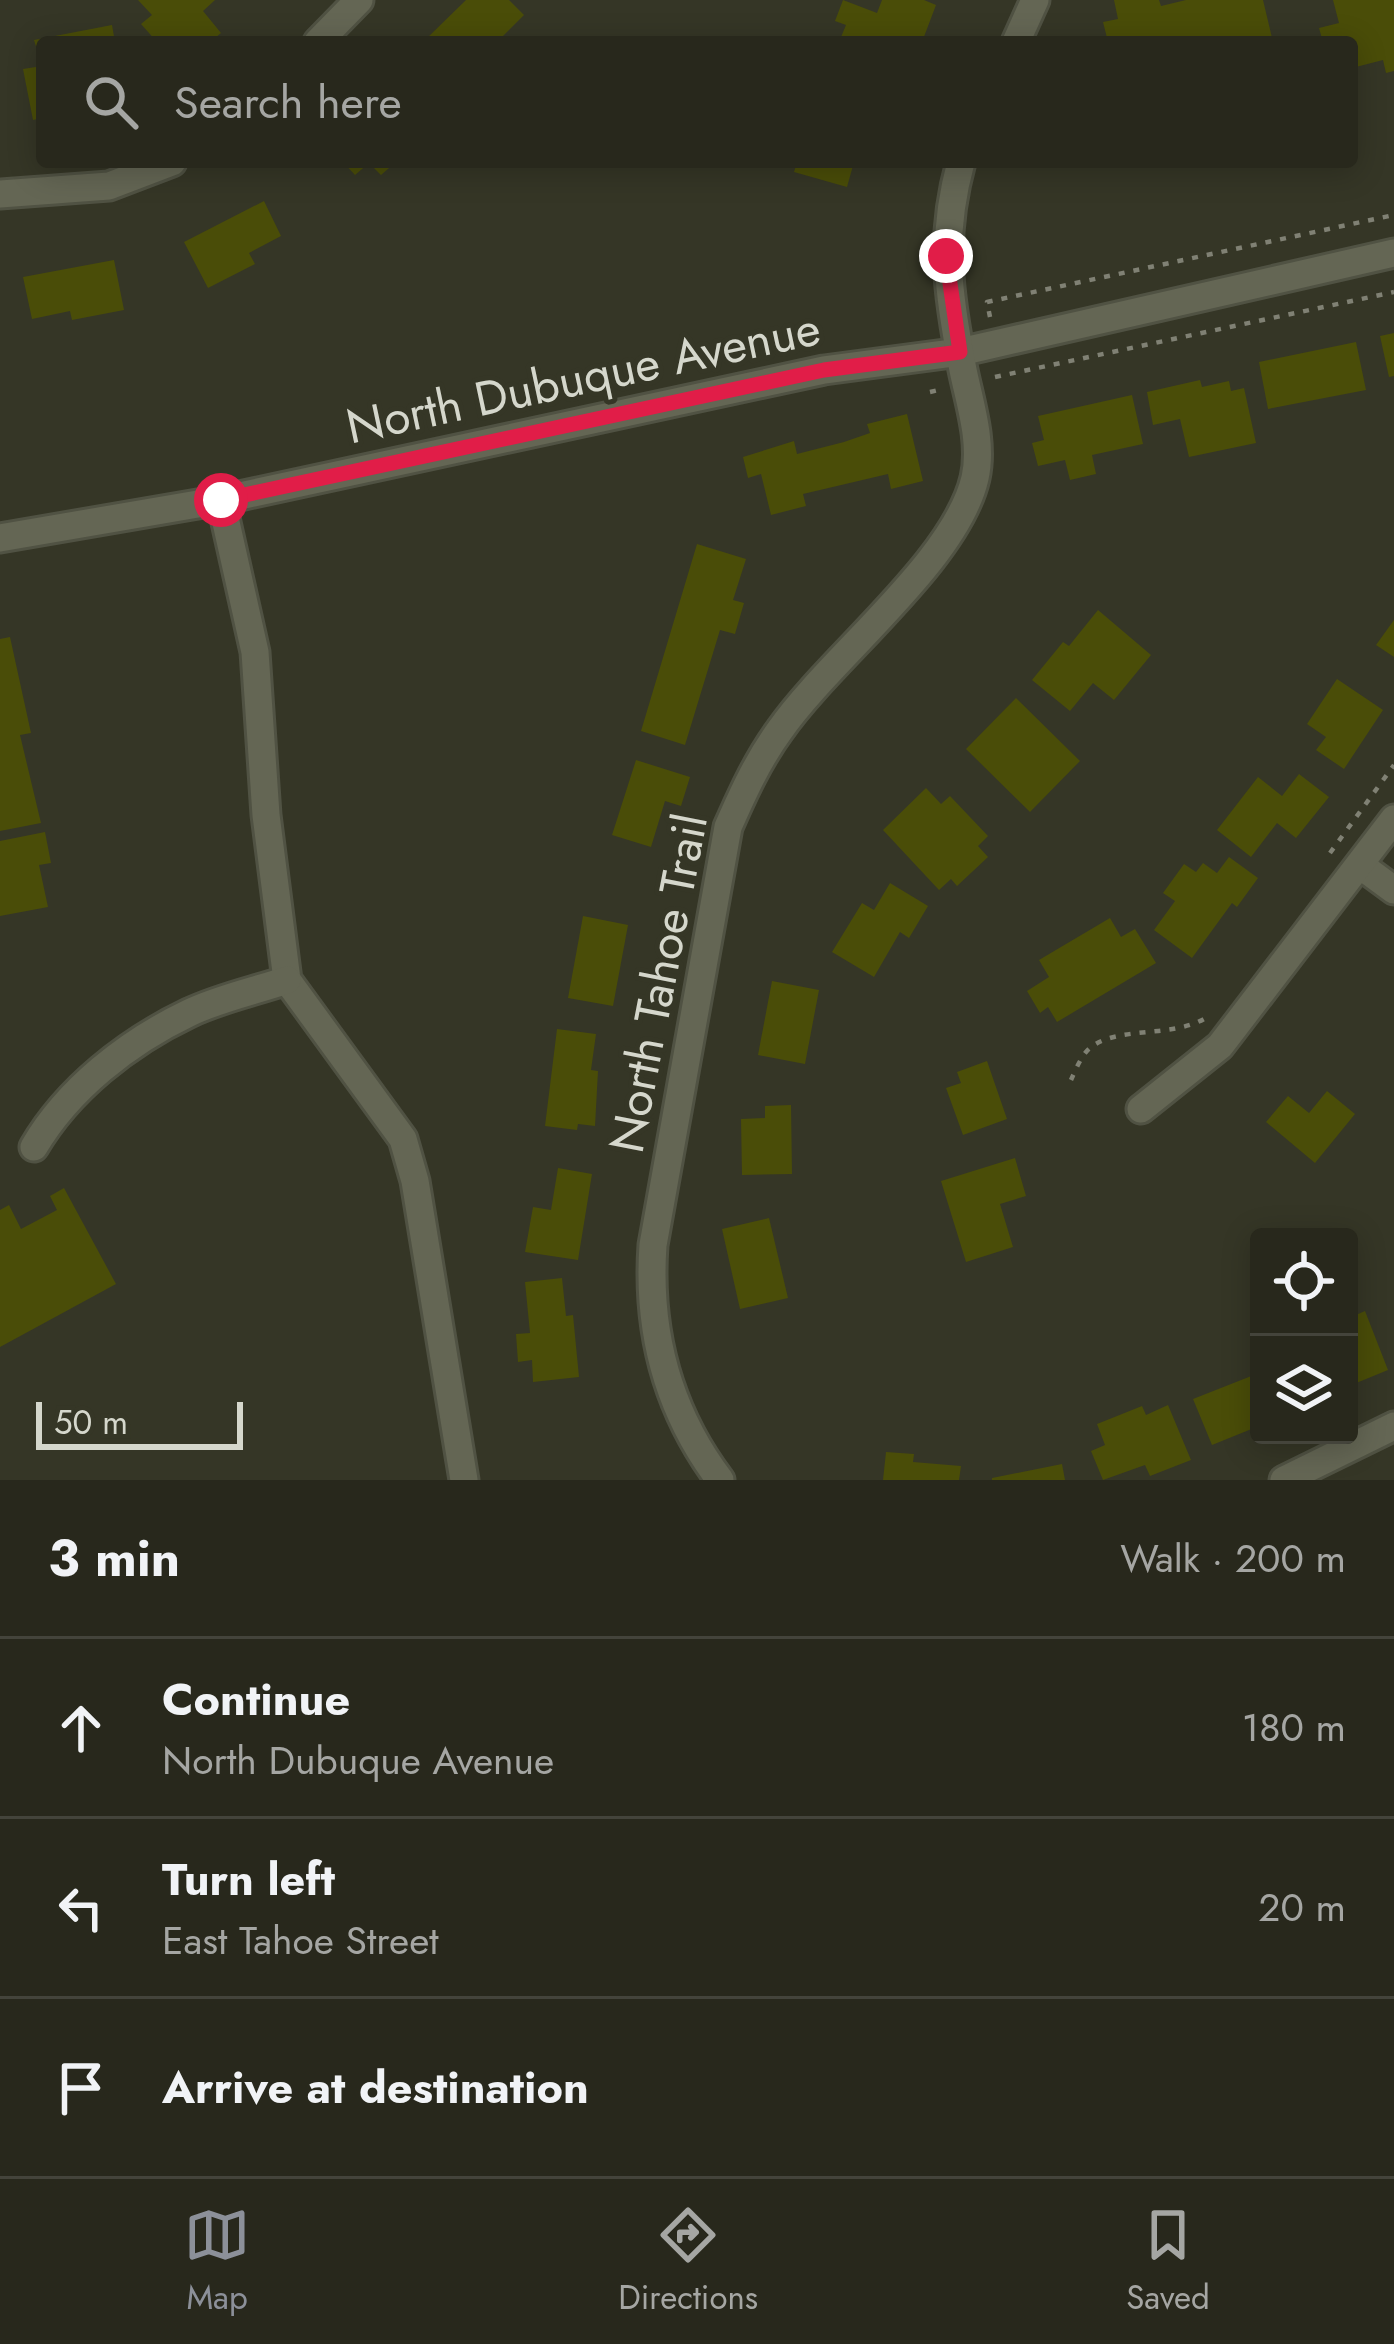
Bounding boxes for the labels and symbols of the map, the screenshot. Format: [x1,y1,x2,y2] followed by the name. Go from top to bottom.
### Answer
[919,229,973,283] route end
[340,294,826,461] street label: North Dubuque Avenue
[194,473,248,527] route start
[592,808,725,1158] street label: North Tahoe Trail
[36,1396,243,1449] scale bar

